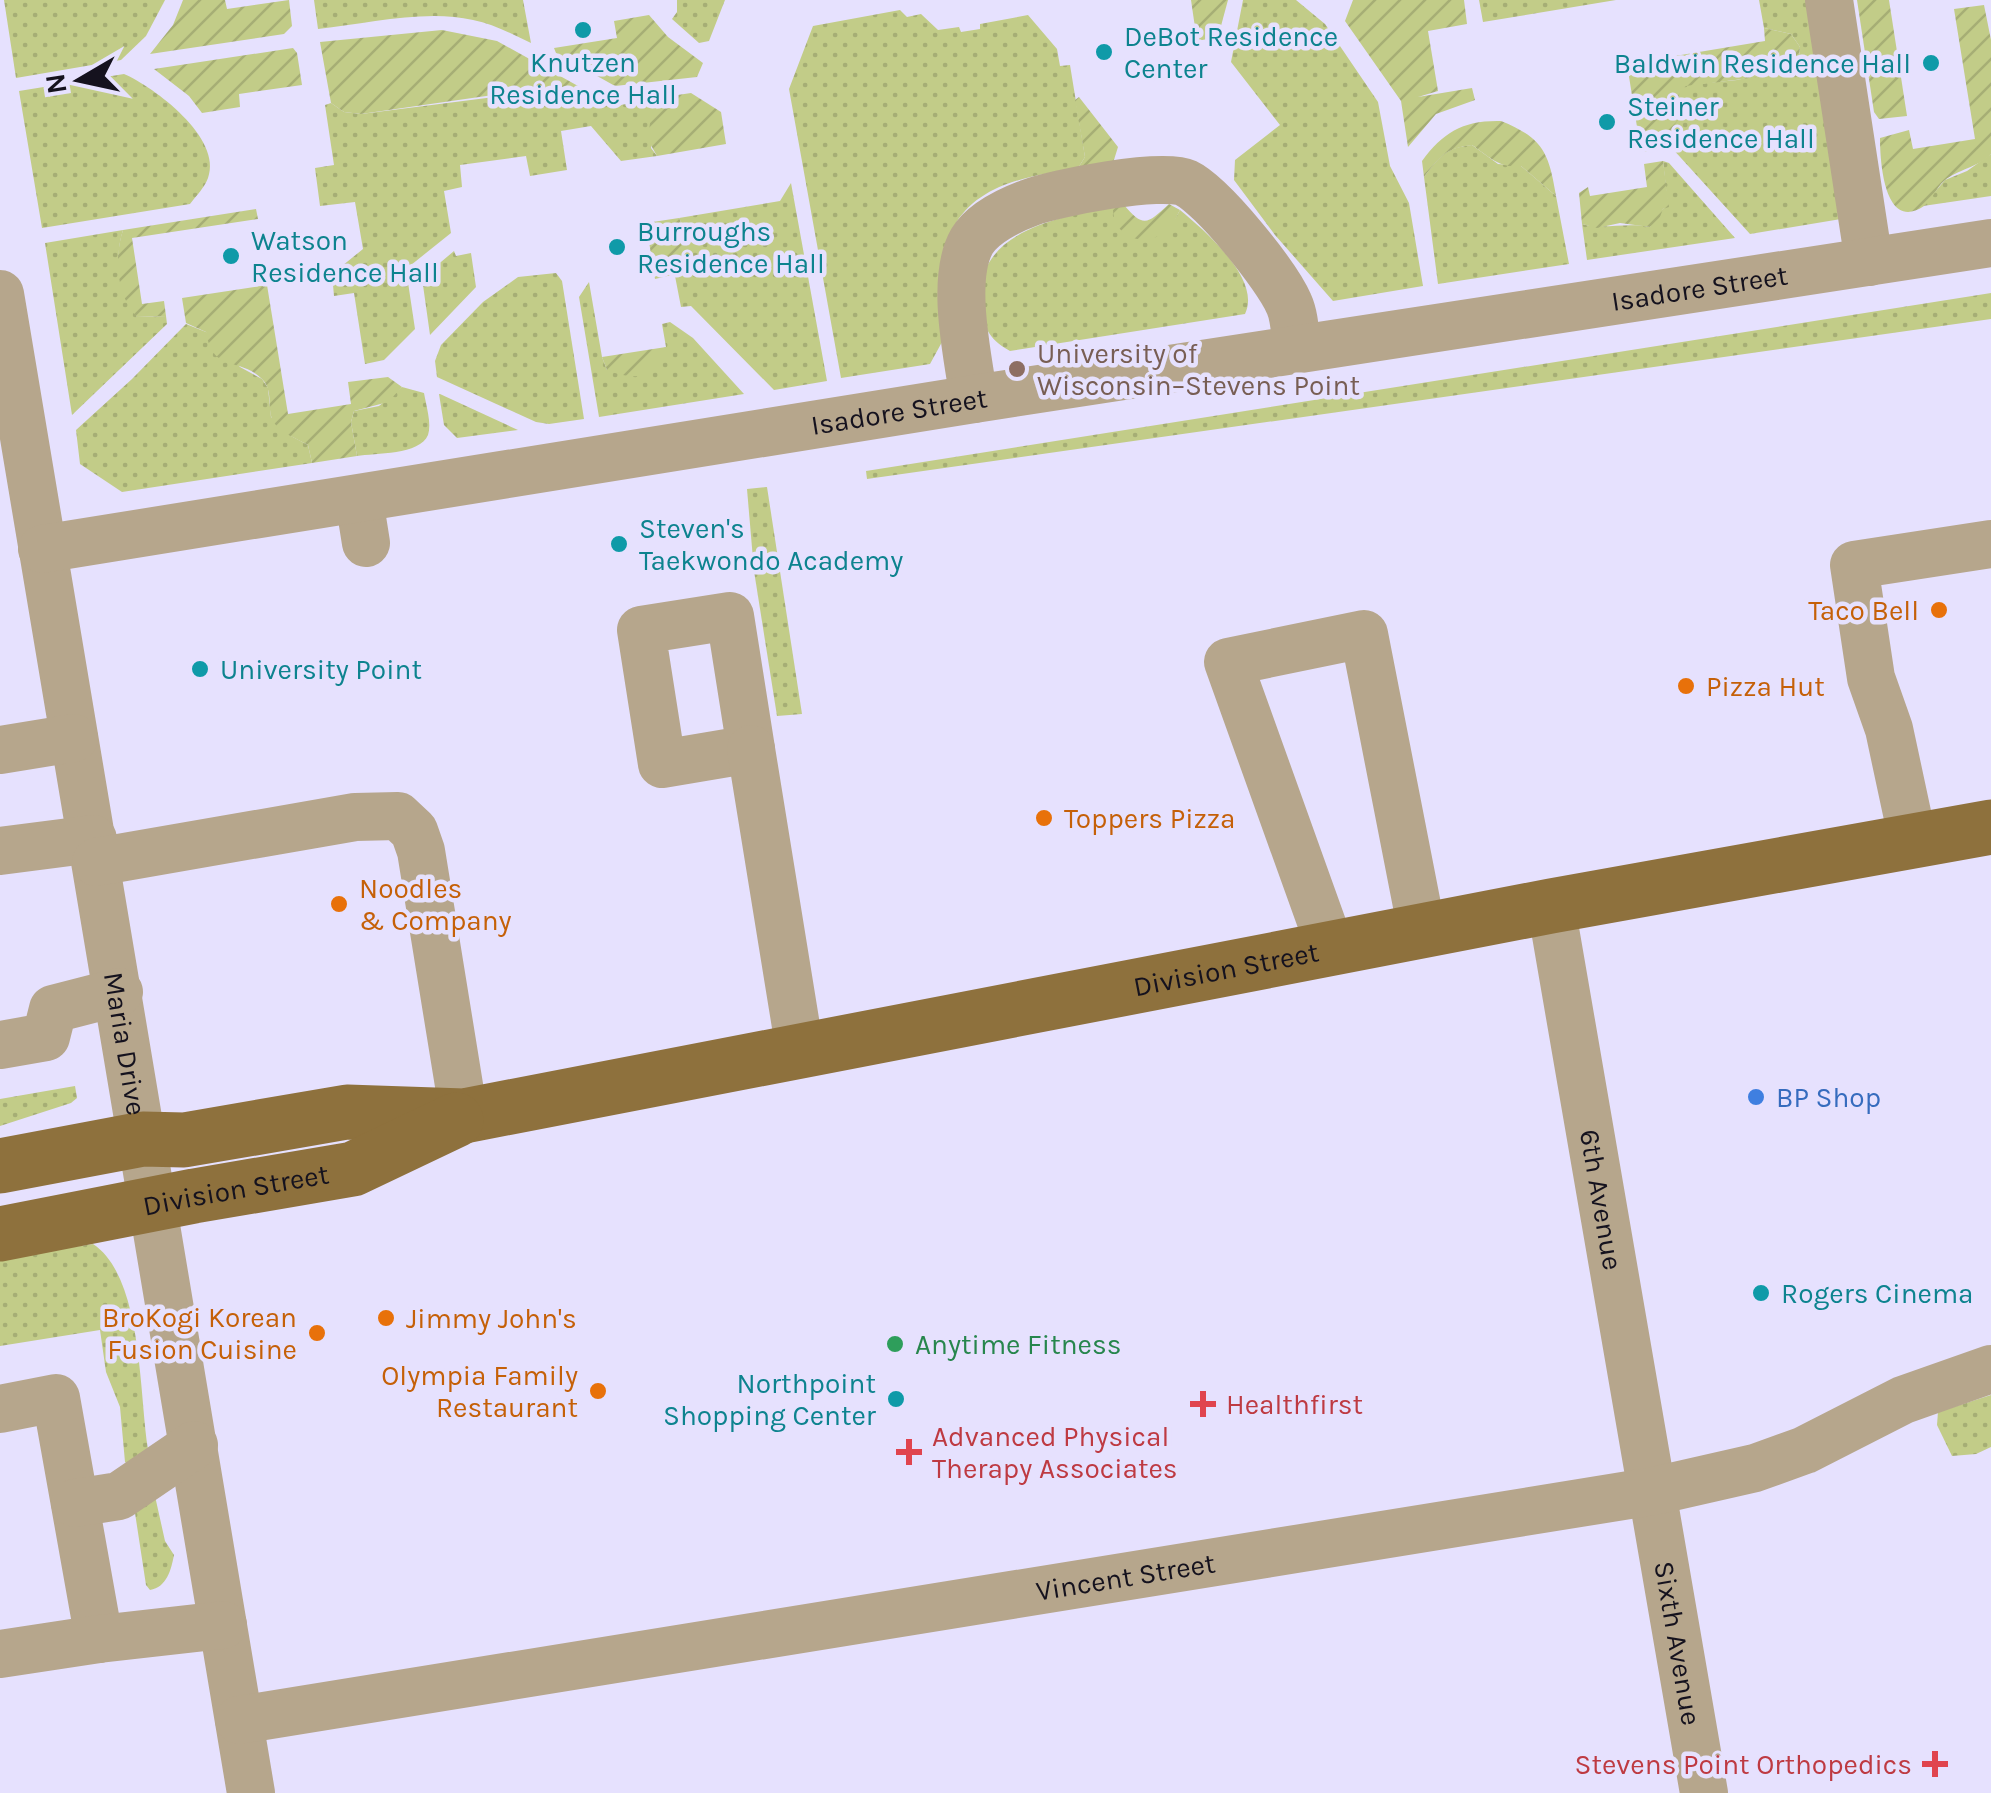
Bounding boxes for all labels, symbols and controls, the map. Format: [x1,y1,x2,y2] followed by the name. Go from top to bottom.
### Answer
[572,19,594,41] marker: Knutzen Residence Hall
[1124,20,1338,85] place label: DeBot Residence Center
[30,30,130,130] north arrow
[1093,41,1115,63] marker: DeBot Residence Center
[489,46,677,111] place label: Knutzen Residence Hall
[1614,47,1911,80] place label: Baldwin Residence Hall
[1920,52,1942,74] marker: Baldwin Residence Hall
[38,71,74,96] text: N
[1627,90,1815,155] place label: Steiner Residence Hall
[1596,111,1618,133] marker: Steiner Residence Hall
[637,215,825,280] place label: Burroughs Residence Hall
[251,224,439,289] place label: Watson Residence Hall
[606,236,628,258] marker: Burroughs Residence Hall
[220,245,242,267] marker: Watson Residence Hall
[1609,258,1790,318] street label: Isadore Street
[1037,337,1360,402] place label: University of Wisconsin–Stevens Point
[1006,358,1028,380] marker: University of Wisconsin–Stevens Point
[808,381,989,442] street label: Isadore Street
[639,512,903,577] place label: Steven's Taekwondo Academy
[608,533,630,555] marker: Steven's Taekwondo Academy
[1808,594,1919,627] place label: Taco Bell
[1928,599,1950,621] marker: Taco Bell
[220,653,422,686] place label: University Point
[189,658,211,680] marker: University Point
[1706,670,1825,703] place label: Pizza Hut
[1675,675,1697,697] marker: Pizza Hut
[1064,802,1236,835] place label: Toppers Pizza
[1033,807,1055,829] marker: Toppers Pizza
[359,872,512,937] place label: Noodles & Company
[328,893,350,915] marker: Noodles & Company
[1130,935,1321,1003] street label: Division Street
[97,969,154,1118] street label: Maria Drive
[1776,1081,1881,1114] place label: BP Shop
[1745,1086,1767,1108] marker: BP Shop
[1573,1127,1630,1273] street label: 6th Avenue
[140,1157,331,1222] street label: Division Street
[1781,1277,1974,1310] place label: Rogers Cinema
[1750,1282,1772,1304] marker: Rogers Cinema
[102,1301,297,1366] place label: BroKogi Korean Fusion Cuisine
[406,1302,577,1335] place label: Jimmy John's
[375,1307,397,1329] marker: Jimmy John's
[306,1322,328,1344] marker: BroKogi Korean Fusion Cuisine
[915,1328,1121,1361] place label: Anytime Fitness
[884,1333,906,1355] marker: Anytime Fitness
[381,1359,578,1424] place label: Olympia Family Restaurant
[663,1367,877,1432] place label: Northpoint Shopping Center
[587,1380,609,1402] marker: Olympia Family Restaurant
[885,1388,907,1410] marker: Northpoint Shopping Center
[1226,1388,1363,1421] place label: Healthfirst
[1190,1391,1216,1417] marker: Healthfirst
[932,1420,1178,1485] place label: Advanced Physical Therapy Associates
[896,1439,922,1465] marker: Advanced Physical Therapy Associates
[1034,1546,1217,1607] street label: Vincent Street
[1648,1559,1709,1728] street label: Sixth Avenue
[1574,1748,1912,1781] place label: Stevens Point Orthopedics
[1922,1751,1948,1777] marker: Stevens Point Orthopedics

